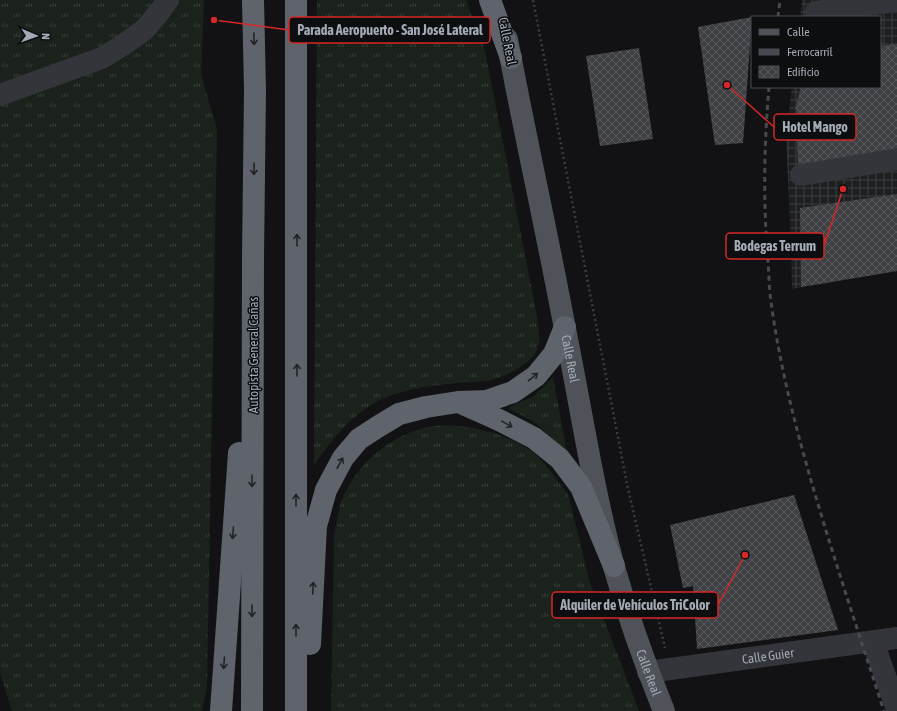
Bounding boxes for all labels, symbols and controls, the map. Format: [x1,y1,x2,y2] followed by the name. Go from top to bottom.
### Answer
[16,16,56,56] north arrow
[496,16,520,67] street label: Calle Real
[751,16,881,88] legend
[289,17,490,43] callout: Parada Aeropuerto - San José Lateral
[297,22,483,38] text: Parada Aeropuerto - San José Lateral
[787,25,810,39] text: Calle
[250,32,258,45] one-way arrow
[40,33,52,40] text: N
[787,45,834,59] text: Ferrocarril
[787,65,820,79] text: Edificio
[774,114,856,140] callout: Hotel Mango
[782,119,848,135] text: Hotel Mango
[250,162,258,175] one-way arrow
[726,233,824,259] callout: Bodegas Terrum
[293,234,301,247] one-way arrow
[734,238,816,254] text: Bodegas Terrum
[246,296,261,413] street label: Autopista General Cañas
[558,334,582,384] street label: Calle Real
[293,364,301,377] one-way arrow
[528,373,538,382] one-way arrow
[501,420,513,428] one-way arrow
[336,457,344,469] one-way arrow
[248,474,256,487] one-way arrow
[292,494,300,507] one-way arrow
[230,526,237,539] one-way arrow
[309,582,317,595] one-way arrow
[552,592,718,618] callout: Alquiler de Vehículos TriColor
[559,597,711,613] text: Alquiler de Vehículos TriColor
[248,604,256,617] one-way arrow
[292,624,300,637] one-way arrow
[741,645,795,667] street label: Calle Guier
[633,648,664,698] street label: Calle Real
[221,656,228,669] one-way arrow

